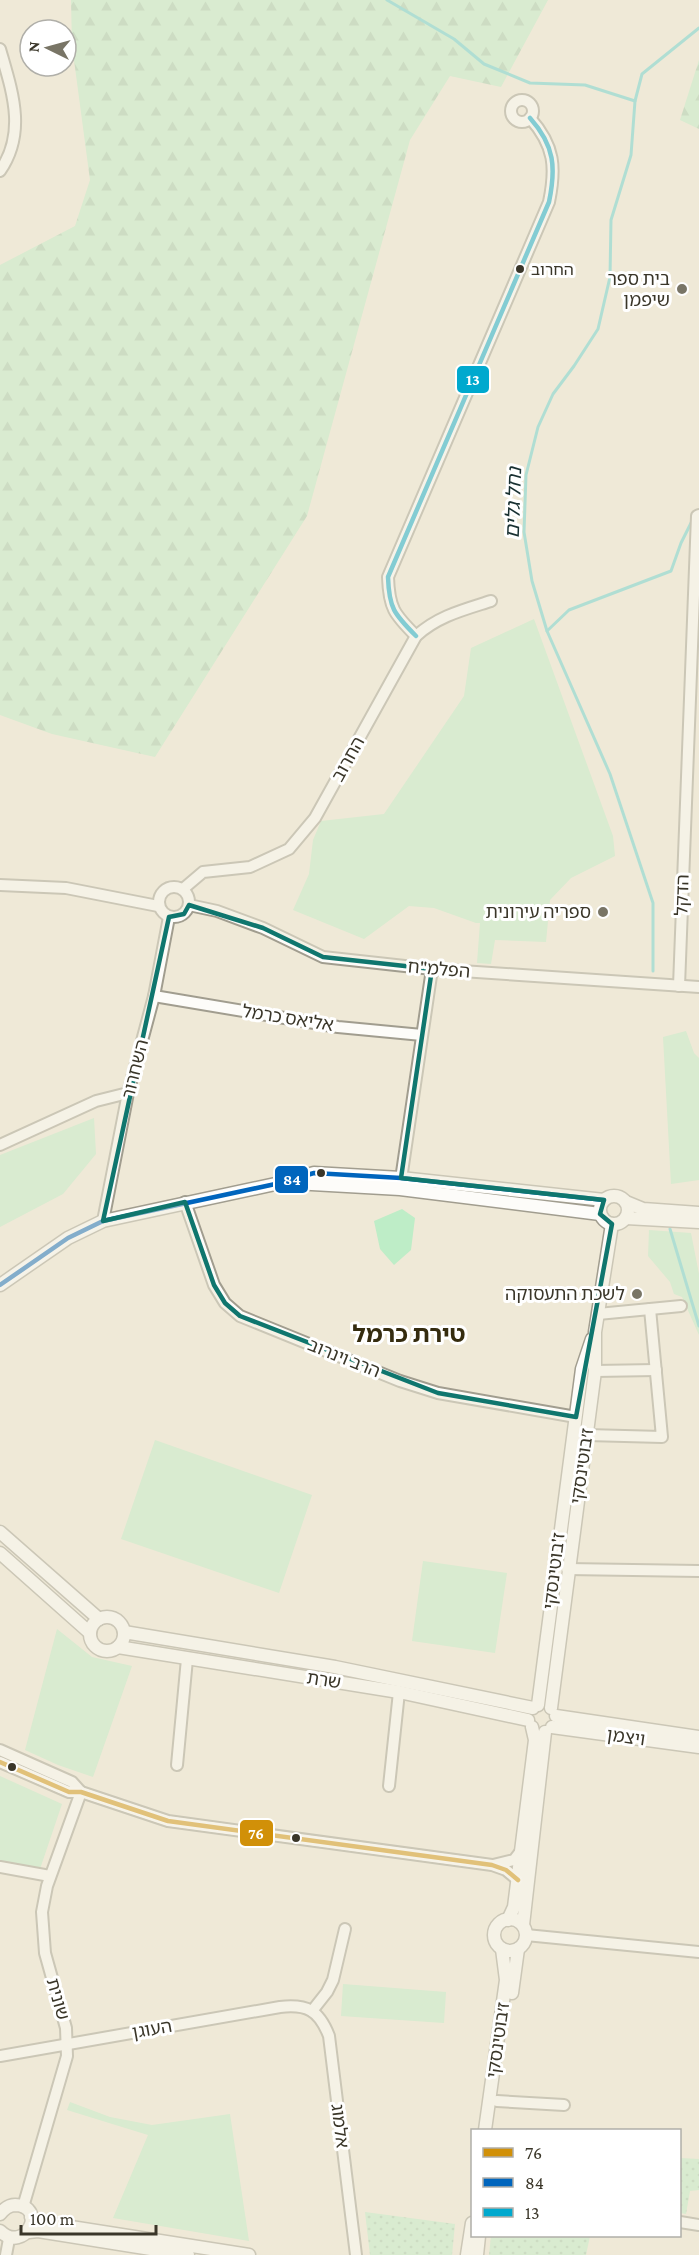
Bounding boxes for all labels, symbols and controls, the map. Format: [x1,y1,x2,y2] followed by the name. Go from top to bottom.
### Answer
[18,18,78,78] north arrow
[25,40,43,53] text: N
[531,261,574,278] place label: החרוב
[514,263,526,275] marker: החרוב
[607,269,670,310] place label: בית ספר שיפמן
[675,282,689,296] marker: בית ספר שיפמן
[456,365,490,394] line badge: 13
[466,371,480,388] text: 13
[501,465,525,539] water label: נחל גלים
[328,733,368,785] street label: החרוב
[671,874,693,916] street label: הדקל
[485,902,591,922] place label: ספריה עירונית
[596,905,610,919] marker: ספריה עירונית
[407,956,471,982] street label: הפלמ"ח
[241,1001,335,1035] street label: אליאס כרמל
[118,1037,152,1101] street label: השחרור
[274,1165,309,1194] line badge: 84
[315,1167,327,1179] unlabelled marker
[283,1171,301,1188] text: 84
[505,1284,625,1304] place label: לשכת התעסוקה
[630,1287,644,1301] marker: לשכת התעסוקה
[352,1320,466,1347] district label: טירת כרמל
[305,1334,383,1382] street label: הרב וינרוב
[567,1427,597,1505] street label: ז׳בוטינסקי
[539,1531,569,1611] street label: ז'בוטינסקי
[305,1667,343,1693] street label: שרת
[606,1724,646,1750] street label: ויצמן
[6,1761,18,1773] unlabelled marker
[239,1819,274,1847] line badge: 76
[248,1825,264,1842] text: 76
[290,1832,302,1844] unlabelled marker
[43,1976,73,2022] street label: שונית
[483,2001,513,2079] street label: ז׳בוטינסקי
[131,2016,173,2042] street label: העוגן
[327,2103,353,2149] street label: אלמוג
[471,2129,681,2237] legend
[525,2143,542,2163] text: 76
[525,2173,544,2193] text: 84
[21,2198,156,2236] scale bar
[525,2203,540,2223] text: 13
[30,2209,75,2229] text: 100 m

